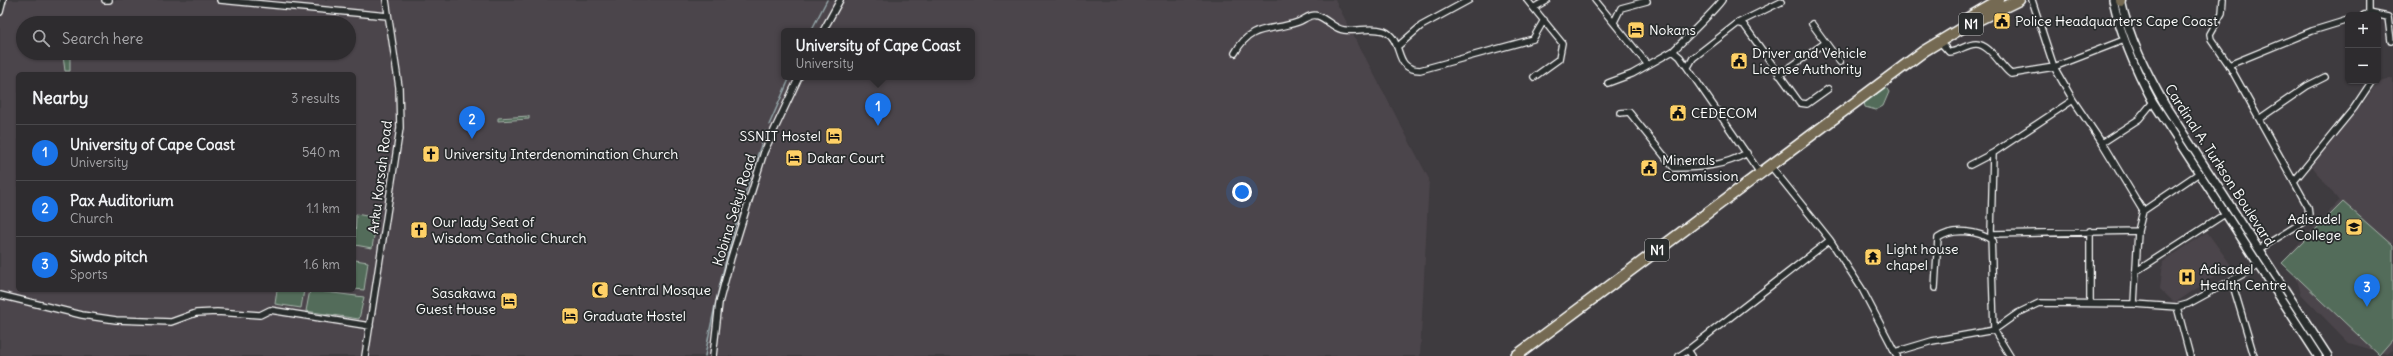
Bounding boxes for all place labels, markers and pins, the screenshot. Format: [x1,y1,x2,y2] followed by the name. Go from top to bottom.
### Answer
[1992,11,2012,31] public building icon: Police Headquarters Cape Coast
[2015,12,2218,30] place label: Police Headquarters Cape Coast
[1626,20,1646,40] hotel icon: Nokans
[1649,21,1696,39] place label: Nokans
[1752,44,1867,78] place label: Driver and Vehicle License Authority
[1729,51,1749,71] public building icon: Driver and Vehicle License Authority
[865,93,891,126] pin: 1
[1668,103,1688,123] public building icon: CEDECOM
[1691,104,1757,122] place label: CEDECOM
[459,106,485,139] pin: 2
[824,126,844,146] hotel icon: SSNIT Hostel
[739,127,821,145] place label: SSNIT Hostel
[421,144,441,164] church icon: University Interdenomination Church
[444,145,678,163] place label: University Interdenomination Church
[784,148,804,168] hotel icon: Dakar Court
[807,149,885,167] place label: Dakar Court
[1662,151,1738,185] place label: Minerals Commission
[1639,158,1659,178] public building icon: Minerals Commission
[2287,210,2341,244] place label: Adisadel College
[432,213,587,247] place label: Our lady Seat of Wisdom Catholic Church
[2344,217,2364,237] school or university icon: Adisadel College
[409,220,429,240] church icon: Our lady Seat of Wisdom Catholic Church
[1886,240,1959,274] place label: Light house chapel
[1863,247,1883,267] temple icon: Light house chapel
[2200,260,2287,294] place label: Adisadel Health Centre
[2177,267,2197,287] hospital icon: Adisadel Health Centre
[2354,274,2380,307] pin: 3
[590,280,610,300] mosque icon: Central Mosque
[613,281,711,299] place label: Central Mosque
[416,284,496,318] place label: Sasakawa Guest House
[499,291,519,311] hotel icon: Sasakawa Guest House
[560,306,580,326] hotel icon: Graduate Hostel
[583,307,686,325] place label: Graduate Hostel

